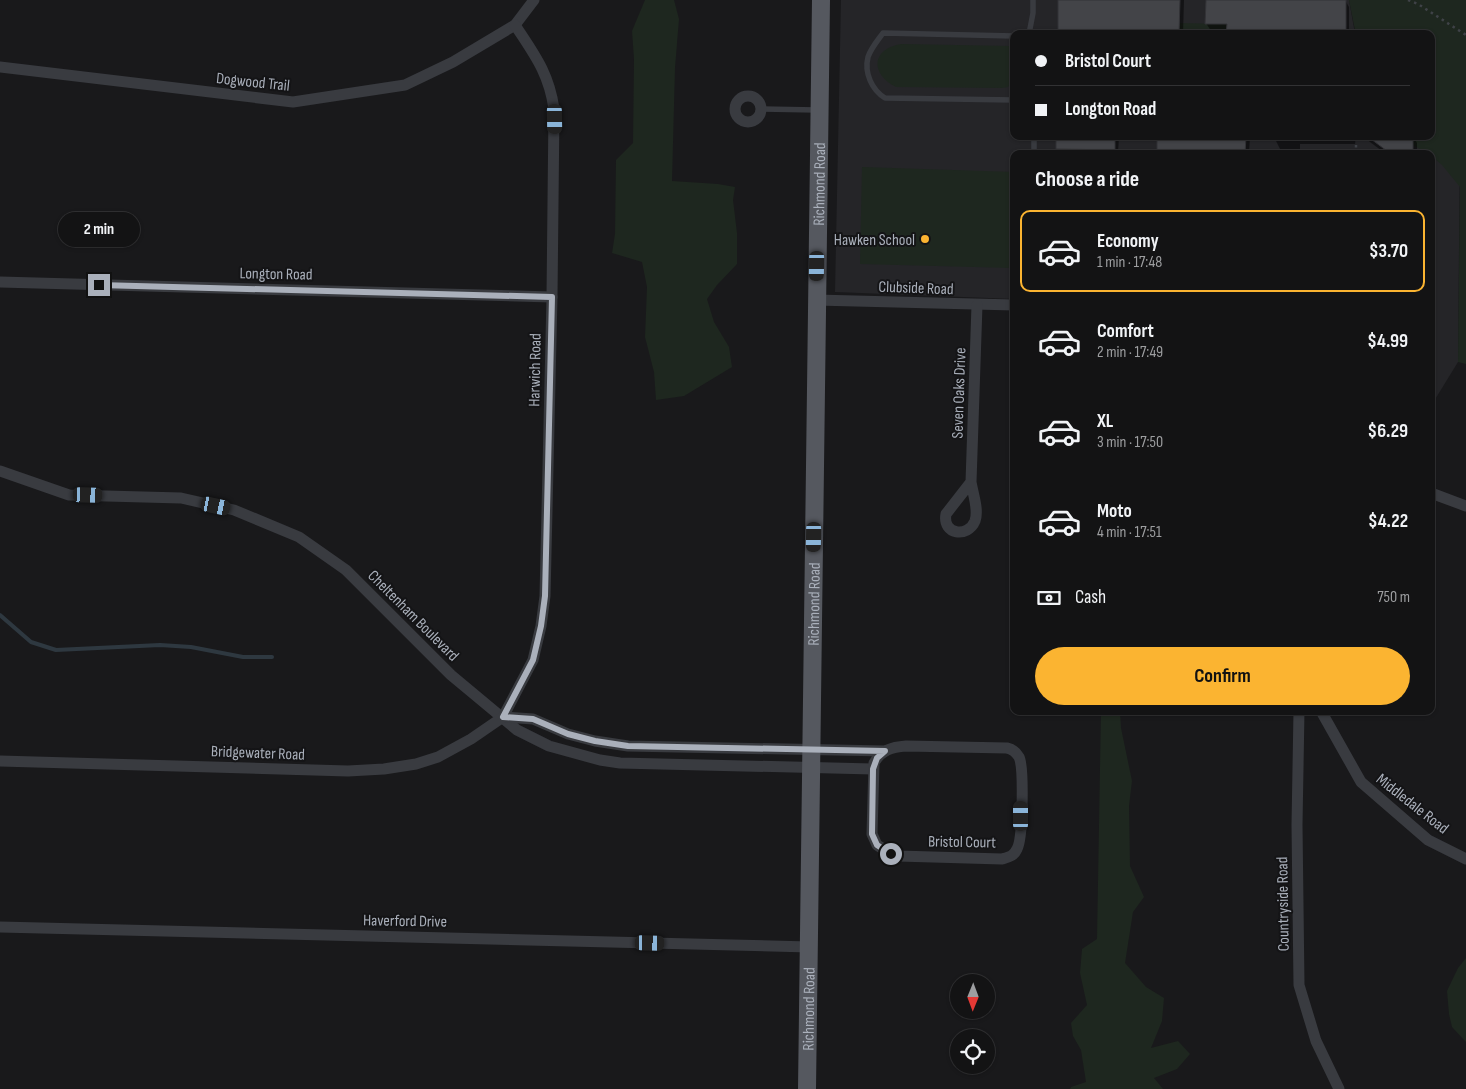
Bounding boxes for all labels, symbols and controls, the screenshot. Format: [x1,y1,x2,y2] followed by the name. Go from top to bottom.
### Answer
[1065,50,1151,73] text: Bristol Court
[215,69,291,96] street label: Dogwood Trail
[1065,98,1156,121] text: Longton Road
[547,104,562,134] car
[810,142,830,226] street label: Richmond Road
[1035,166,1139,193] text: Choose a ride
[58,212,140,248] callout: 2 min
[84,220,114,239] text: 2 min
[1037,229,1082,274] icon: car
[1097,230,1159,253] text: Economy
[834,231,915,250] place label: Hawken School
[919,233,931,245] marker: Hawken School
[1369,240,1408,263] text: $3.70
[809,251,824,281] car
[1097,253,1162,272] text: 1 min · 17:48
[239,264,313,285] street label: Longton Road
[88,274,110,296] route end
[878,278,954,299] street label: Clubside Road
[1037,319,1082,364] icon: car
[1097,320,1154,343] text: Comfort
[1367,330,1408,353] text: $4.99
[525,333,546,407] street label: Harwich Road
[1097,343,1163,362] text: 2 min · 17:49
[948,347,971,439] street label: Seven Oaks Drive
[1037,409,1082,454] icon: car
[1097,410,1113,433] text: XL
[1368,420,1408,443] text: $6.29
[1097,433,1163,452] text: 3 min · 17:50
[72,487,103,503] car
[199,496,232,516] car
[1037,499,1082,544] icon: car
[1097,500,1132,523] text: Moto
[1368,510,1408,533] text: $4.22
[806,522,821,552] car
[1097,523,1162,542] text: 4 min · 17:51
[805,562,825,646] street label: Richmond Road
[364,567,462,665] street label: Cheltenham Boulevard
[1035,584,1063,612] icon: cash
[1075,586,1106,609] text: Cash
[1377,588,1410,607] text: 750 m
[1035,647,1410,705] button: Confirm
[211,742,305,765] street label: Bridgewater Road
[1372,770,1452,838] street label: Middledale Road
[1013,801,1028,831] car
[928,832,996,853] street label: Bristol Court
[880,843,902,865] route start
[1273,856,1294,951] street label: Countryside Road
[363,911,447,932] street label: Haverford Drive
[634,935,665,951] car
[799,967,820,1051] street label: Richmond Road
[950,974,995,1019] north arrow
[950,974,995,1074] map controls
[950,1029,995,1074] button: locate

